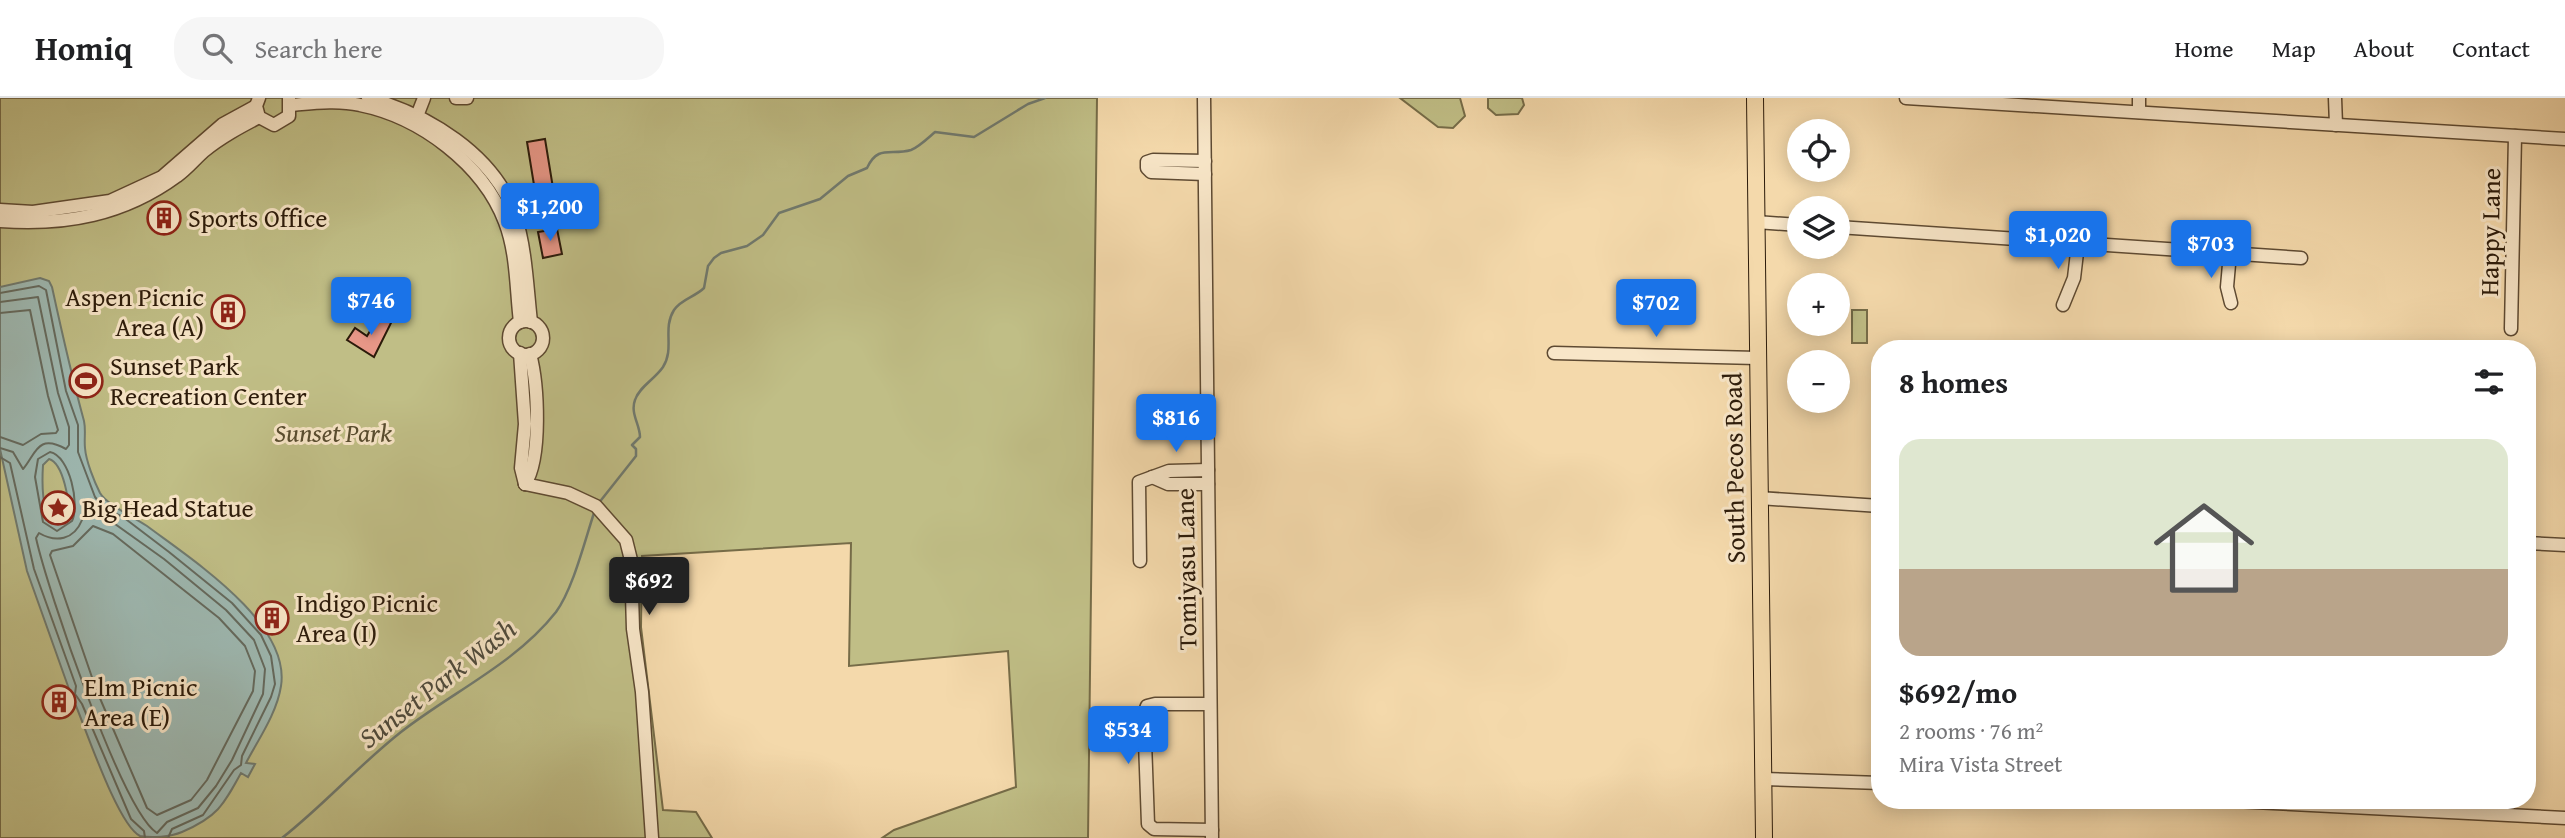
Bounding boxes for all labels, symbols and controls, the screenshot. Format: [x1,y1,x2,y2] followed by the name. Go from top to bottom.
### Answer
[174,17,664,80] search box
[35,24,132,72] text: Homiq
[198,29,236,67] icon: search
[254,29,383,68] text: Search here
[2175,31,2234,66] text: Home
[2272,31,2316,66] text: Map
[2354,31,2414,66] text: About
[2452,31,2530,66] text: Contact
[1787,119,1850,413] map controls
[1787,119,1850,182] button: locate
[2469,168,2510,296] street label: Happy Lane
[493,184,607,243] pin: $1,200
[517,189,583,222] text: $1,200
[1787,196,1850,259] button: layers
[188,198,327,237] place label: Sports Office
[145,199,183,237] building icon: Sports Office
[2001,212,2115,271] pin: $1,020
[2025,217,2091,250] text: $1,020
[2170,220,2252,280] pin: $703
[2187,226,2235,259] text: $703
[1787,273,1850,336] button: +
[65,277,204,346] place label: Aspen Picnic Area (A)
[330,278,412,337] pin: $746
[1615,280,1697,339] pin: $702
[347,283,395,316] text: $746
[1632,285,1680,318] text: $702
[209,293,247,331] building icon: Aspen Picnic Area (A)
[110,346,307,415] place label: Sunset Park Recreation Center
[1787,350,1850,413] button: −
[1899,360,2008,404] text: 8 homes
[67,362,105,400] sports icon: Sunset Park Recreation Center
[2470,363,2508,401] icon: filters
[1712,372,1755,564] street label: South Pecos Road
[1135,394,1217,454] pin: $816
[1152,400,1200,433] text: $816
[274,413,392,452] park label: Sunset Park
[2141,485,2267,611] icon: home
[82,488,254,527] place label: Big Head Statue
[1165,488,1206,650] street label: Tomiyasu Lane
[39,489,77,527] place icon: Big Head Statue
[608,558,690,617] pin: $692
[625,563,673,596] text: $692
[296,583,438,652] place label: Indigo Picnic Area (I)
[253,599,291,637] building icon: Indigo Picnic Area (I)
[349,608,524,757] water label: Sunset Park Wash
[84,667,198,736] place label: Elm Picnic Area (E)
[1899,670,2017,714] text: $692/mo
[40,683,78,721] building icon: Elm Picnic Area (E)
[1087,706,1169,766] pin: $534
[1104,712,1152,745] text: $534
[1899,714,2043,747] text: 2 rooms · 76 m²
[1899,747,2062,780] text: Mira Vista Street

